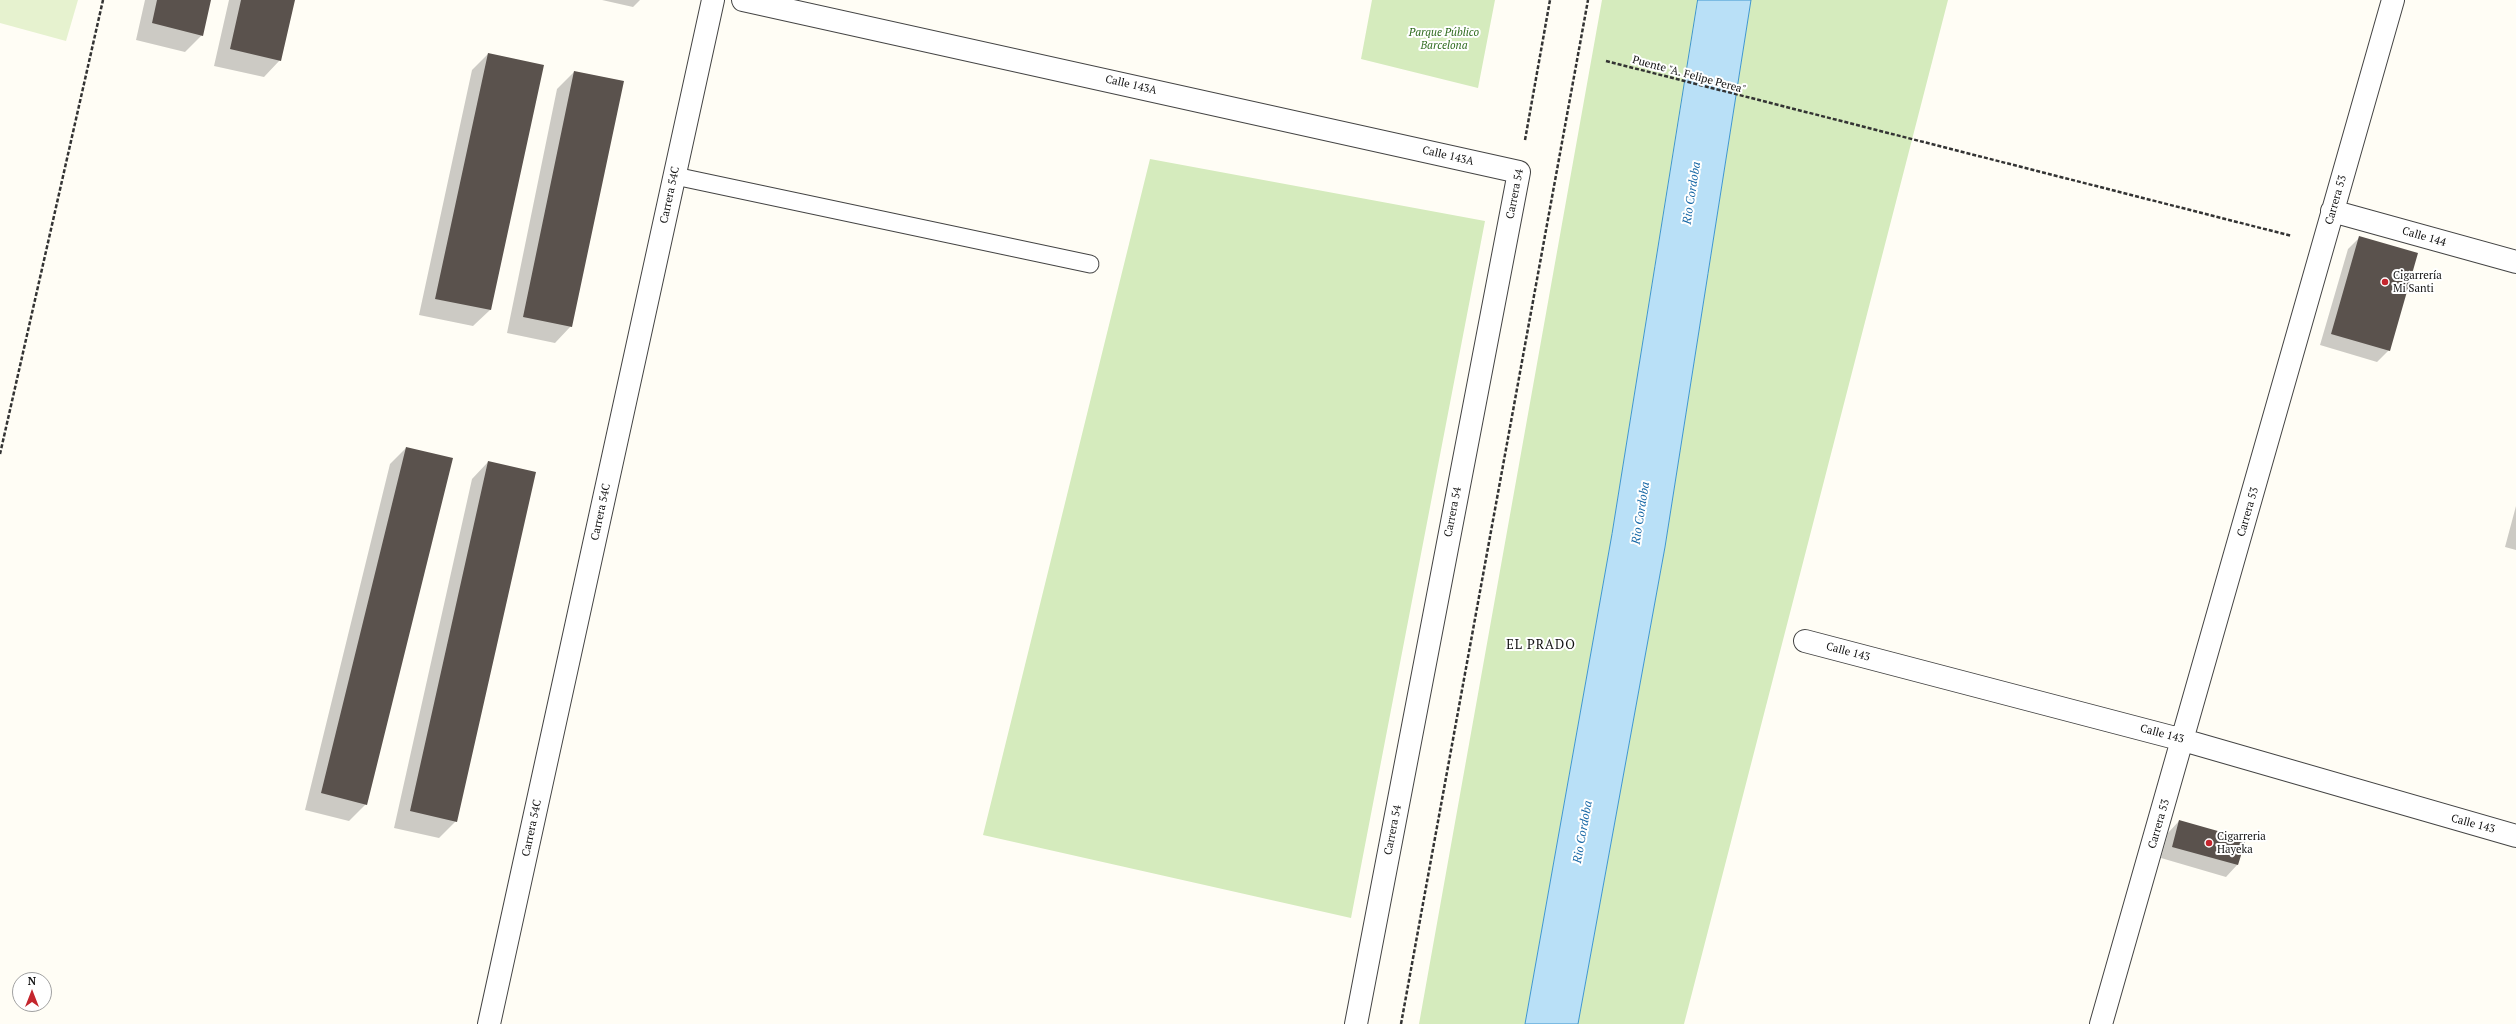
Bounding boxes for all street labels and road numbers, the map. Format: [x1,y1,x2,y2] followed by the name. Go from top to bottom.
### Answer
[1631,53,1747,97] street label: Puente "A. Felipe Perea"
[1104,73,1158,97] street label: Calle 143A
[1421,144,1475,168] street label: Calle 143A
[658,165,682,225] street label: Carrera 54C
[1504,168,1526,220] street label: Carrera 54
[2323,174,2349,226] street label: Carrera 53
[2401,224,2447,250] street label: Calle 144
[589,482,613,542] street label: Carrera 54C
[1442,486,1464,538] street label: Carrera 54
[2235,486,2261,538] street label: Carrera 53
[1825,640,1871,664] street label: Calle 143
[2139,722,2185,746] street label: Calle 143
[520,798,544,858] street label: Carrera 54C
[2146,798,2172,850] street label: Carrera 53
[1382,804,1404,856] street label: Carrera 54
[2450,812,2496,836] street label: Calle 143

